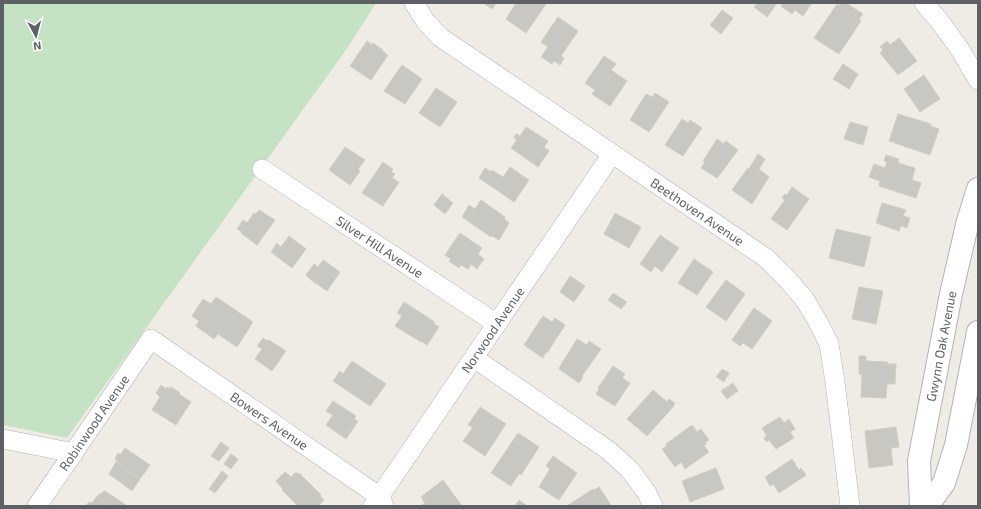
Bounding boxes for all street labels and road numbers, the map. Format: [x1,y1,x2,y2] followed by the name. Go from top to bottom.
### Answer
[648,174,747,249] street label: Beethoven Avenue
[333,212,426,281] street label: Silver Hill Avenue
[458,284,528,376] street label: Norwood Avenue
[923,289,959,403] street label: Gwynn Oak Avenue
[56,372,132,474] street label: Robinwood Avenue
[227,388,311,453] street label: Bowers Avenue

